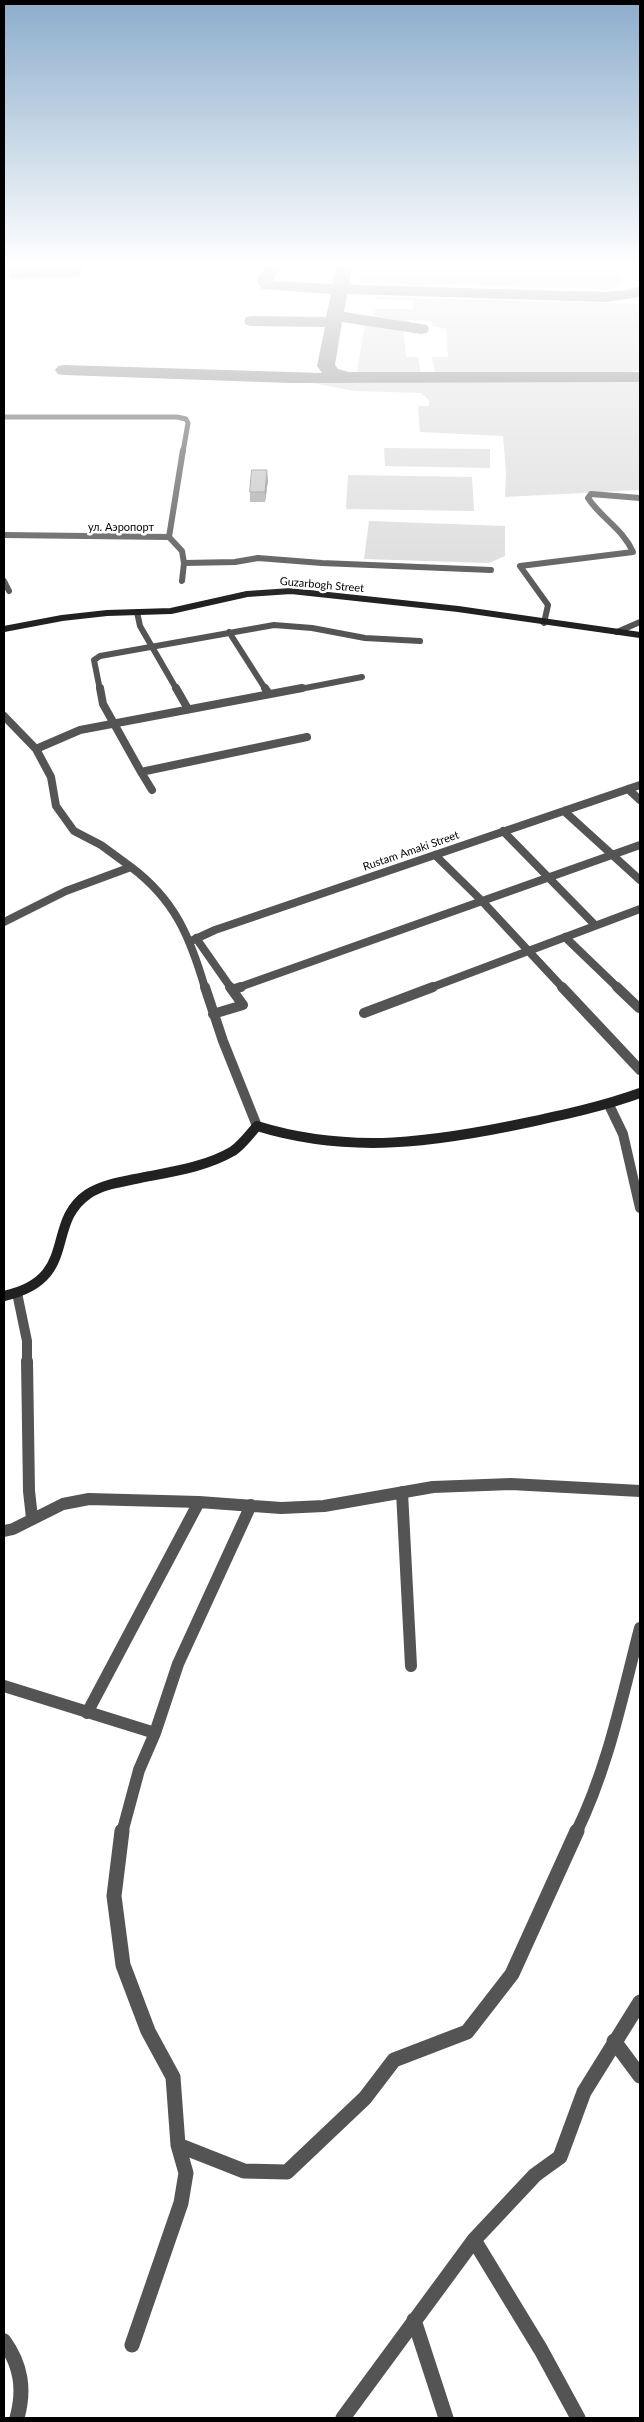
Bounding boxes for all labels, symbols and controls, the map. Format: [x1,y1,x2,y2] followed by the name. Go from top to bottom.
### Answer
[88,520,154,534] street label: ул. Аэропорт
[279,575,365,595] street label: Guzarbogh Street
[361,828,461,874] street label: Rustam Amaki Street

